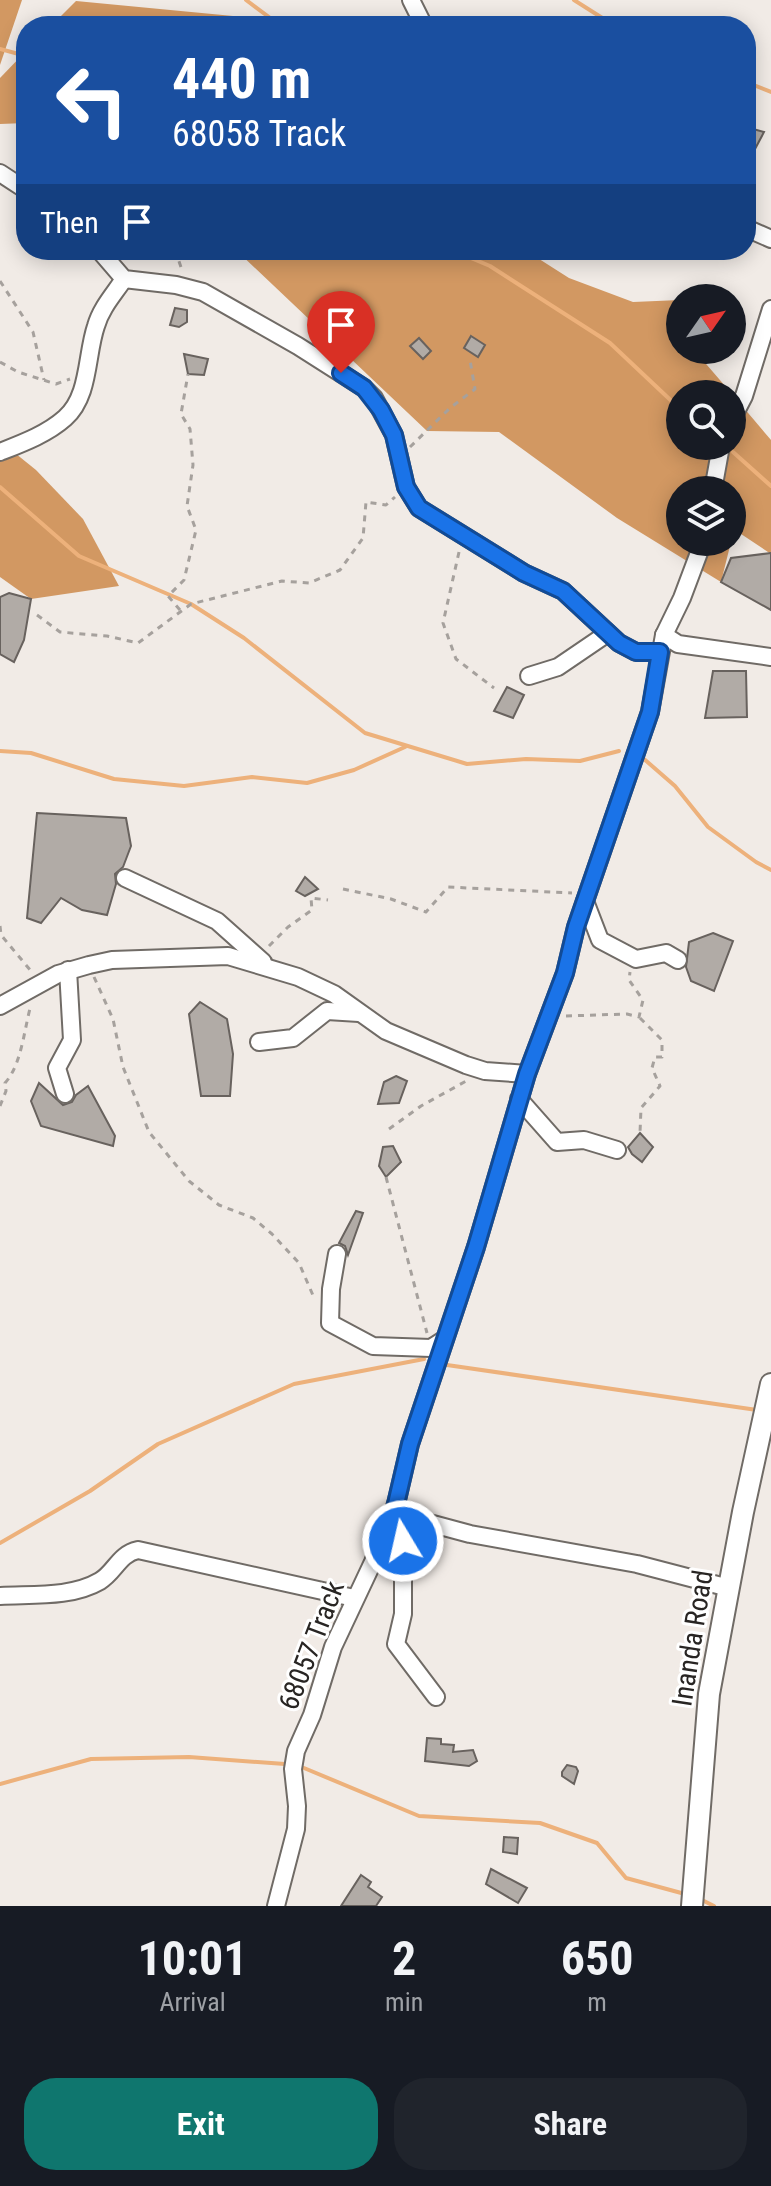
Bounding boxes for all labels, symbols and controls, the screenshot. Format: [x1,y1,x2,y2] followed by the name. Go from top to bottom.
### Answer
[172,46,311,112] text: 440 m
[40,48,144,152] icon: left
[172,113,346,155] text: 68058 Track
[115,200,159,244] icon: arrive
[40,205,99,240] text: Then
[666,284,746,364] north arrow
[666,284,746,556] map controls
[307,291,375,373] pin
[319,303,363,347] icon: arrive
[666,380,746,460] button: search
[666,476,746,556] button: layers
[361,1499,445,1583] position arrow
[665,1568,720,1709] street label: Inanda Road
[272,1576,351,1714] street label: 68057 Track
[137,1930,248,1987] text: 10:01
[392,1930,416,1987] text: 2
[561,1930,633,1987] text: 650
[159,1987,226,2017] text: Arrival
[385,1987,423,2017] text: min
[587,1987,607,2017] text: m
[24,2078,378,2170] button: Exit
[394,2078,747,2170] button: Share

